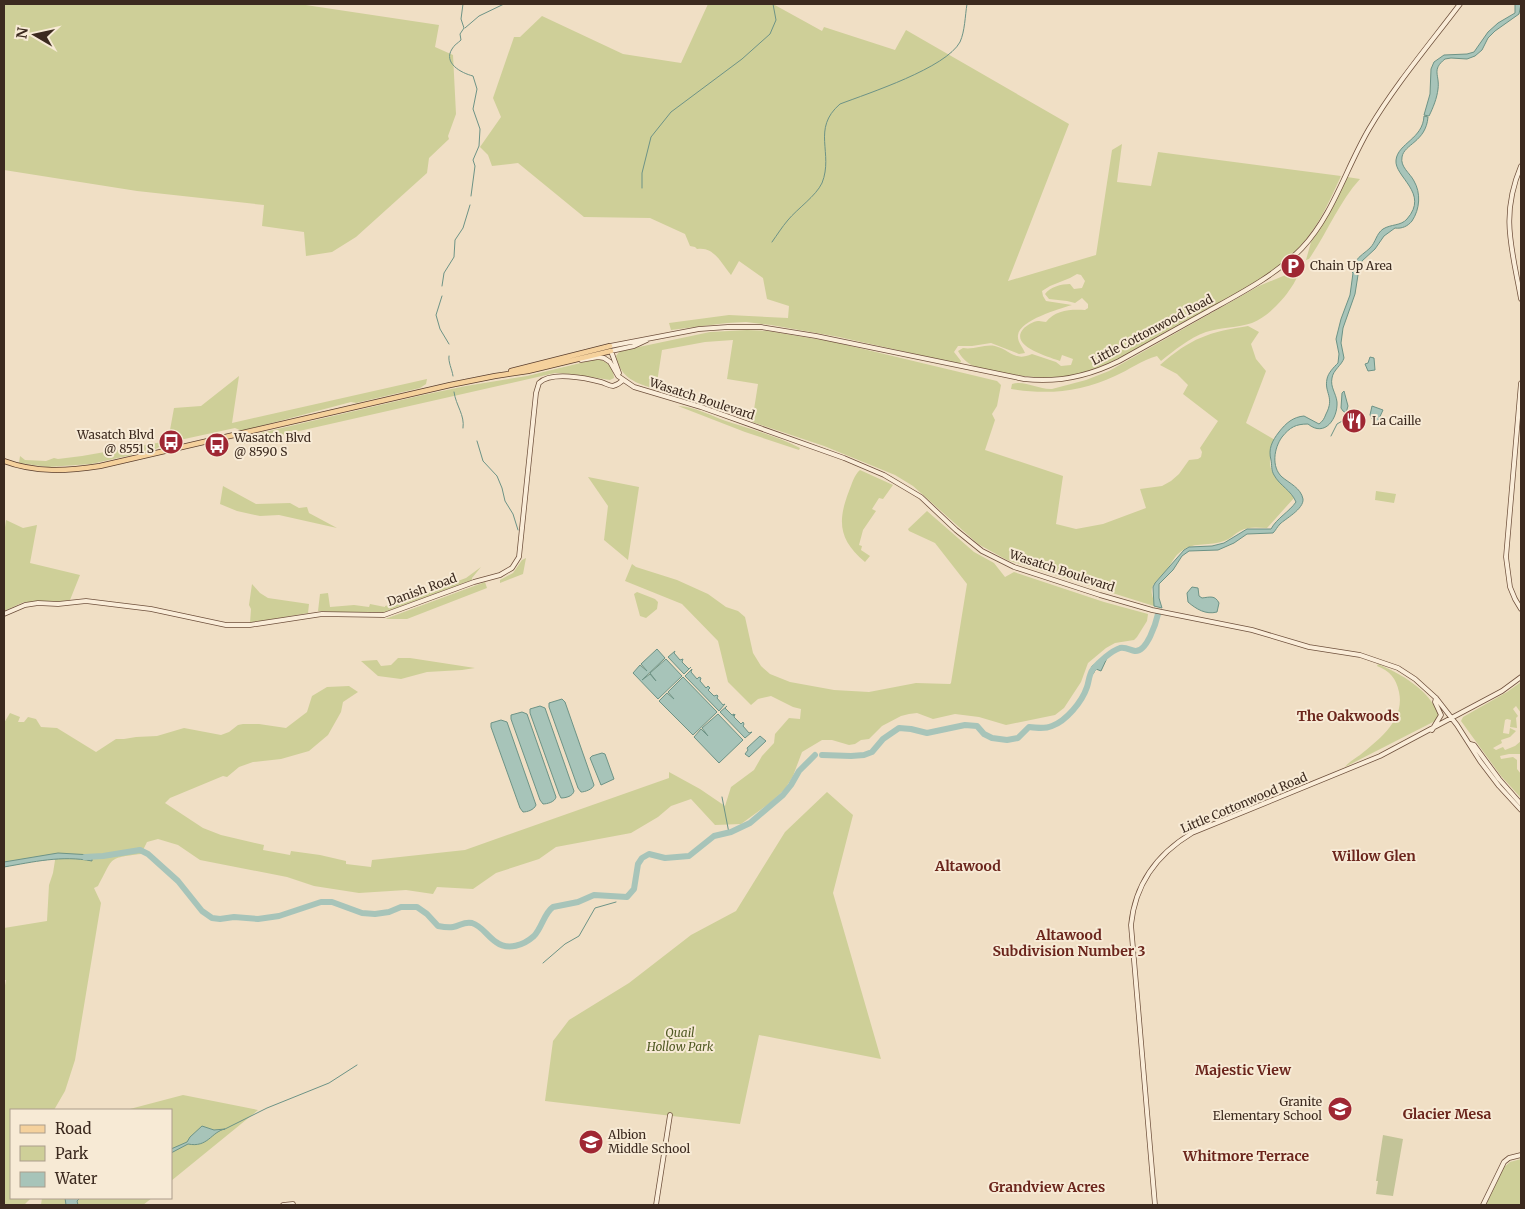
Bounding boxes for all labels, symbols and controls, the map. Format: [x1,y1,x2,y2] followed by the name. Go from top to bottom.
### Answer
[10,10,60,60] north arrow
[12,26,32,40] text: N
[1280,253,1306,279] parking icon: Chain Up Area
[1310,258,1393,273] place label: Chain Up Area
[1088,291,1215,368] street label: Little Cottonwood Road
[647,374,757,423] street label: Wasatch Boulevard
[1341,408,1367,434] restaurant icon: La Caille
[1372,413,1421,428] place label: La Caille
[76,427,154,456] place label: Wasatch Blvd @ 8551 S
[158,429,184,455] bus stop icon: Wasatch Blvd @ 8551 S
[233,430,311,459] place label: Wasatch Blvd @ 8590 S
[204,432,230,458] bus stop icon: Wasatch Blvd @ 8590 S
[1007,546,1117,595] street label: Wasatch Boulevard
[385,570,459,609] street label: Danish Road
[1297,707,1399,725] district label: The Oakwoods
[1178,769,1309,836] street label: Little Cottonwood Road
[1331,847,1416,865] district label: Willow Glen
[934,857,1001,875] district label: Altawood
[992,926,1146,960] district label: Altawood Subdivision Number 3
[646,1025,714,1054] park label: Quail Hollow Park
[1195,1061,1292,1079] district label: Majestic View
[1213,1094,1322,1123] place label: Granite Elementary School
[1327,1096,1353,1122] school or university icon: Granite Elementary School
[1403,1105,1492,1123] district label: Glacier Mesa
[10,1109,172,1199] legend
[55,1119,91,1138] text: Road
[607,1127,690,1156] place label: Albion Middle School
[578,1129,604,1155] school or university icon: Albion Middle School
[55,1144,89,1163] text: Park
[1182,1147,1310,1165] district label: Whitmore Terrace
[54,1169,98,1188] text: Water
[989,1178,1105,1196] district label: Grandview Acres

